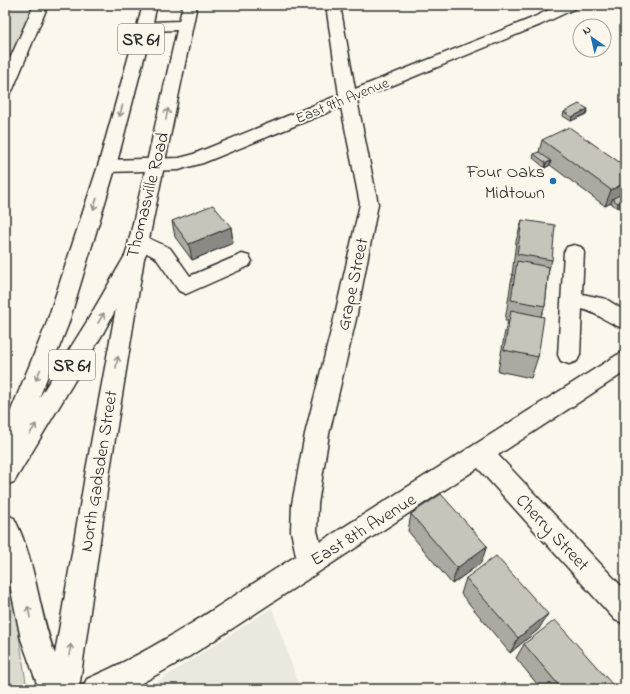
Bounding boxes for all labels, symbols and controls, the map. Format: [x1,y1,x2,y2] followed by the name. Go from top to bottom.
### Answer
[572,18,612,58] north arrow
[579,22,595,39] text: N
[118,24,164,54] road number: SR 61
[292,72,393,130] street label: East 9th Avenue
[117,104,125,117] one-way arrow
[163,108,171,121] one-way arrow
[121,130,177,261] street label: Thomasville Road
[466,160,545,207] place label: Four Oaks Midtown
[548,176,558,186] marker: Four Oaks Midtown
[91,197,98,210] one-way arrow
[331,236,376,333] street label: Grape Street
[97,312,105,324] one-way arrow
[49,350,95,380] road number: SR 61
[113,356,121,369] one-way arrow
[33,368,41,380] one-way arrow
[74,389,126,554] street label: North Gadsden Street
[29,423,37,435] one-way arrow
[306,487,423,574] street label: East 8th Avenue
[509,489,594,578] street label: Cherry Street
[25,606,33,619] one-way arrow
[66,644,74,657] one-way arrow

